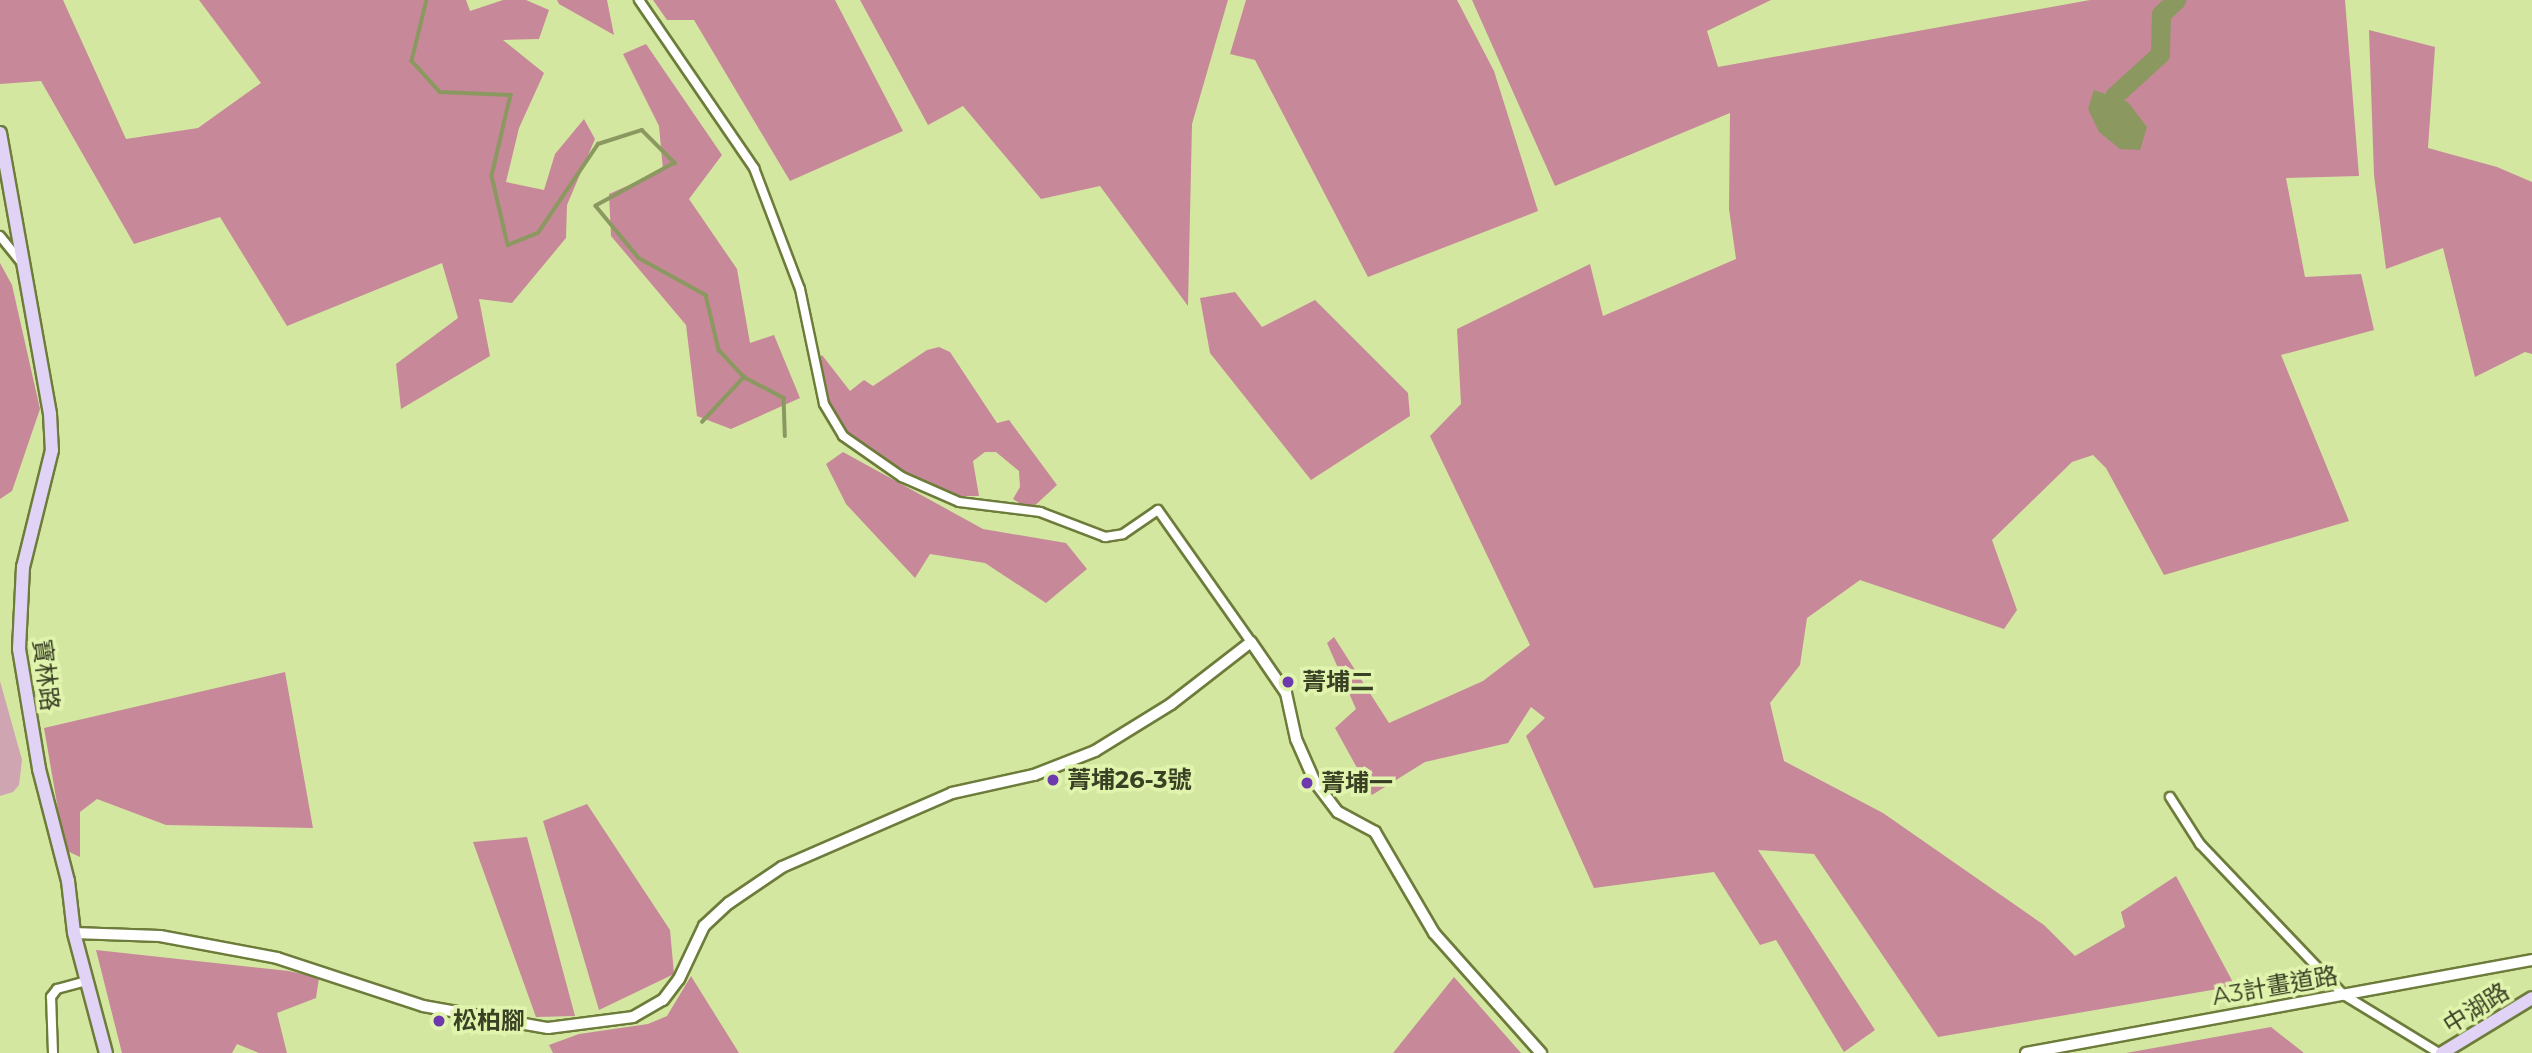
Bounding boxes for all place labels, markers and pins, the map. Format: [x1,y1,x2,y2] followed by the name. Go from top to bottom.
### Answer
[1302,668,1374,696] place label: 菁埔二
[1280,674,1296,690] marker: 菁埔二
[1067,766,1191,794] place label: 菁埔26-3號
[1321,769,1393,797] place label: 菁埔一
[1045,772,1061,788] marker: 菁埔26-3號
[1299,775,1315,791] marker: 菁埔一
[453,1007,525,1035] place label: 松柏腳
[431,1013,447,1029] marker: 松柏腳

